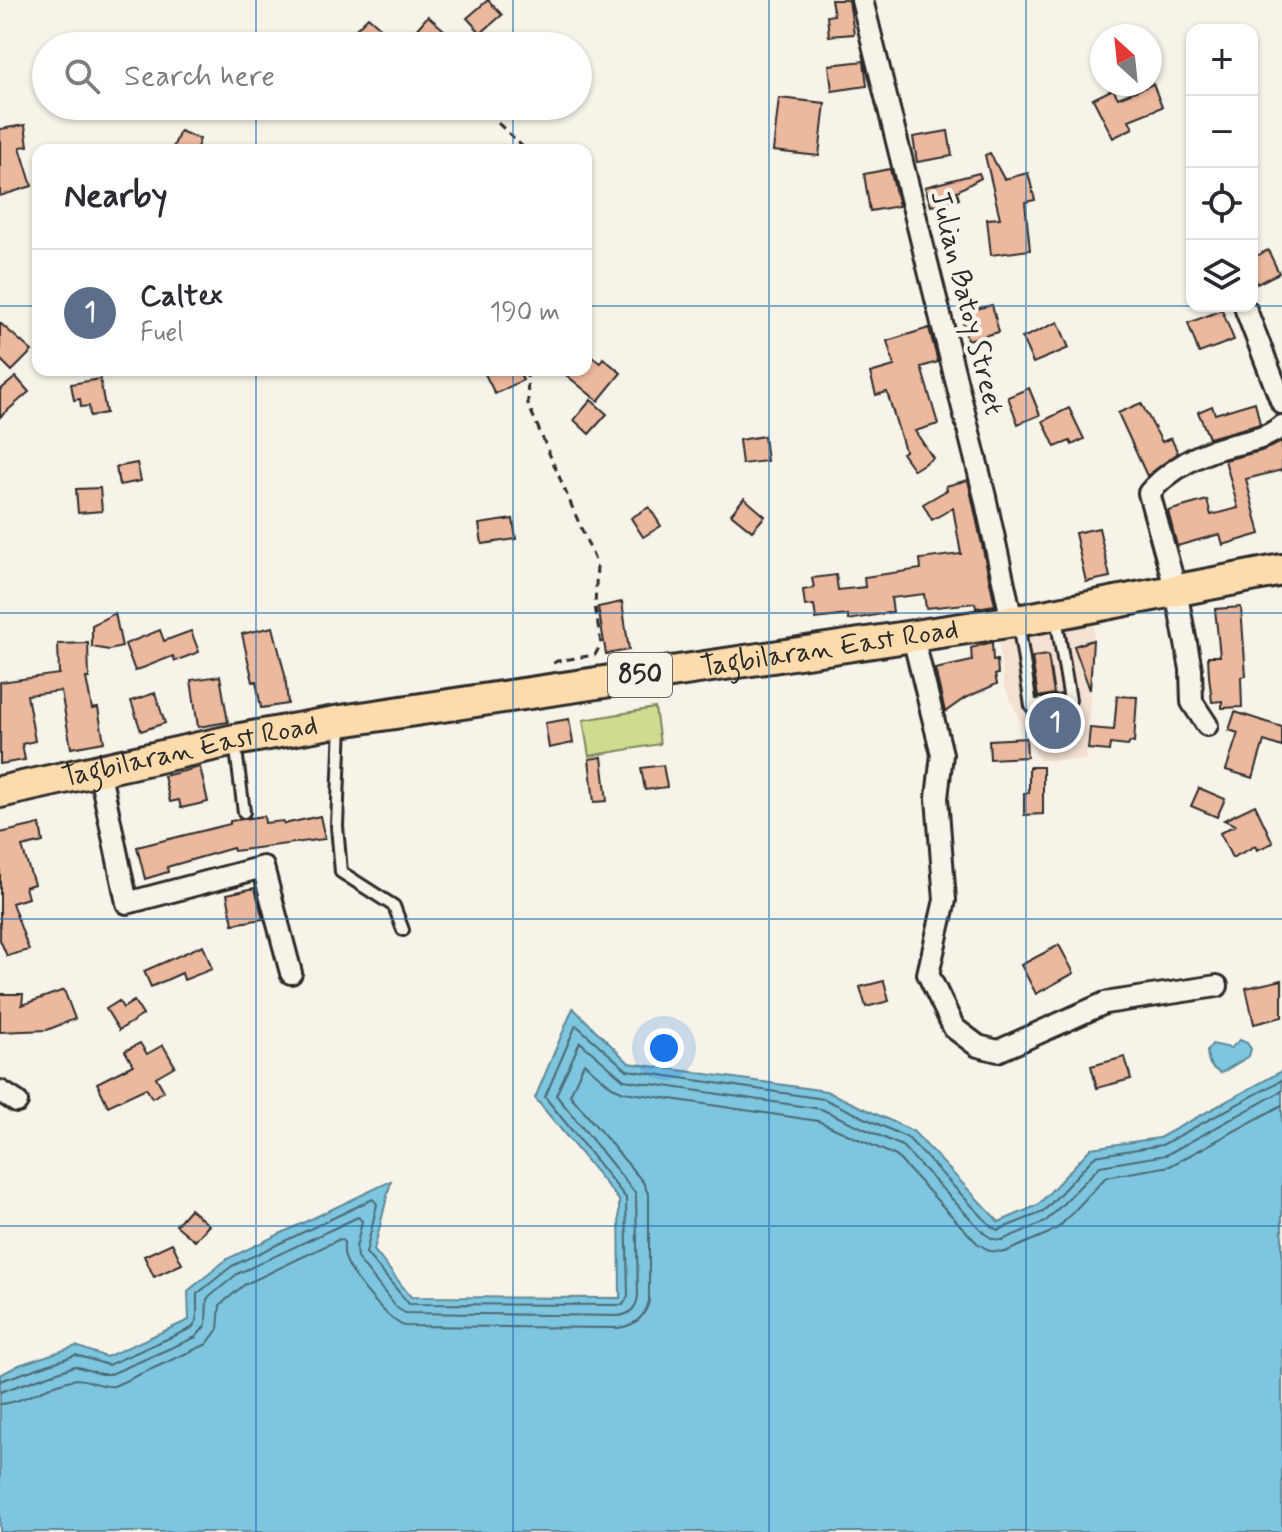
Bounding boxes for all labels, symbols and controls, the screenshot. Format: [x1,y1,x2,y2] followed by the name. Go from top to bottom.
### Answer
[1090,24,1162,96] north arrow
[1186,24,1258,312] map controls
[1186,24,1258,96] button: +
[32,32,592,120] search box
[60,54,104,98] icon: search
[124,57,275,96] text: Search here
[1186,96,1258,168] button: −
[1186,168,1258,240] button: locate
[64,174,168,219] text: Nearby
[920,187,1012,419] street label: Julian Batoy Street
[1186,240,1258,312] button: layers
[140,277,223,316] text: Caltex
[84,296,96,330] text: 1
[490,296,560,330] text: 190 m
[140,316,184,350] text: Fuel
[698,611,961,686] street label: Tagbilaran East Road
[608,653,672,697] road number: 850
[1029,693,1081,753] pin: 1
[58,707,320,796] street label: Tagbilaran East Road
[644,1028,684,1068] your location

